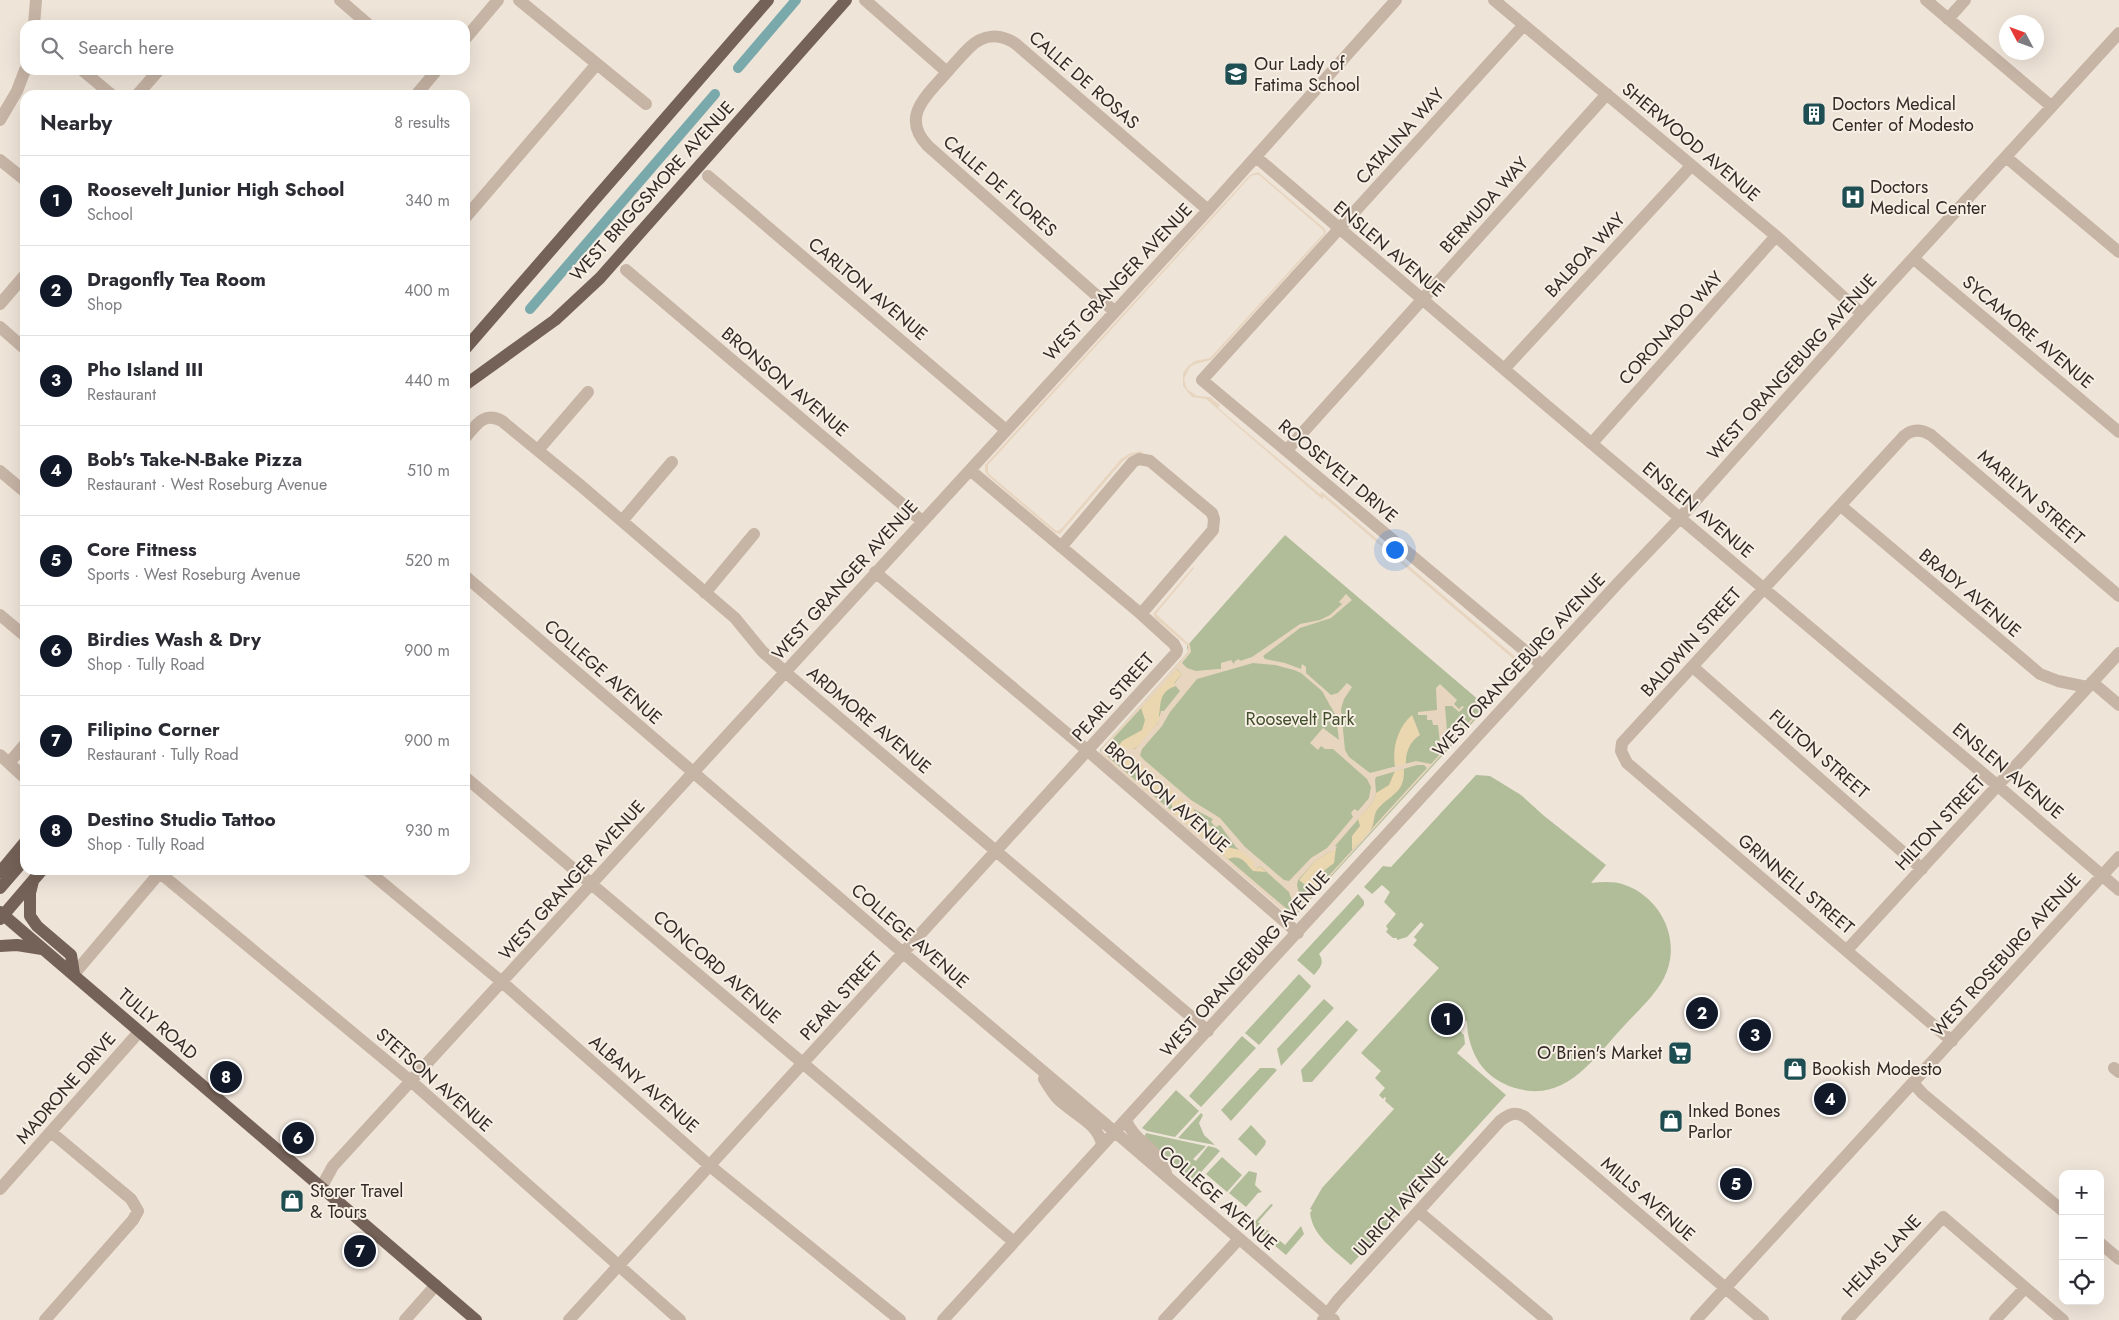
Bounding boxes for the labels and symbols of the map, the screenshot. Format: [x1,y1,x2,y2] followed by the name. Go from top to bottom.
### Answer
[1999,15,2044,60] north arrow
[1023,25,1145,135] street label: CALLE DE ROSAS
[1254,51,1360,98] place label: Our Lady of Fatima School
[1223,61,1249,87] school or university icon: Our Lady of Fatima School
[1616,76,1766,208] street label: SHERWOOD AVENUE
[1350,81,1451,190] street label: CATALINA WAY
[1832,91,1974,138] place label: Doctors Medical Center of Modesto
[564,95,740,287] street label: WEST BRIGGSMORE AVENUE
[1801,101,1827,127] building icon: Doctors Medical Center of Modesto
[937,129,1063,243] street label: CALLE DE FLORES
[1434,150,1535,259] street label: BERMUDA WAY
[1870,174,1987,221] place label: Doctors Medical Center
[1840,184,1866,210] hospital icon: Doctors Medical Center
[1328,195,1450,303] street label: ENSLEN AVENUE
[1038,197,1198,367] street label: WEST GRANGER AVENUE
[1539,206,1632,303] street label: BALBOA WAY
[803,231,933,347] street label: CARLTON AVENUE
[1613,265,1730,391] street label: CORONADO WAY
[1701,268,1883,466] street label: WEST ORANGEBURG AVENUE
[1957,269,2099,395] street label: SYCAMORE AVENUE
[716,321,854,443] street label: BRONSON AVENUE
[1273,413,1403,529] street label: ROOSEVELT DRIVE
[1972,443,2090,551] street label: MARILYN STREET
[1637,456,1759,564] street label: ENSLEN AVENUE
[766,494,924,666] street label: WEST GRANGER AVENUE
[1382,537,1408,563] your location
[1913,542,2027,644] street label: BRADY AVENUE
[1427,567,1611,763] street label: WEST ORANGEBURG AVENUE
[1635,581,1748,703] street label: BALDWIN STREET
[538,613,668,731] street label: COLLEGE AVENUE
[1066,646,1160,747] street label: PEARL STREET
[801,660,937,780] street label: ARDMORE AVENUE
[1763,703,1875,805] street label: FULTON STREET
[1246,706,1354,732] park label: Roosevelt Park
[1947,717,2069,825] street label: ENSLEN AVENUE
[1099,735,1235,859] street label: BRONSON AVENUE
[1889,769,1991,876] street label: HILTON STREET
[493,794,651,966] street label: WEST GRANGER AVENUE
[1732,828,1860,941] street label: GRINNELL STREET
[1154,865,1336,1063] street label: WEST ORANGEBURG AVENUE
[1925,867,2087,1043] street label: WEST ROSEBURG AVENUE
[845,877,975,995] street label: COLLEGE AVENUE
[647,904,787,1030] street label: CONCORD AVENUE
[794,945,888,1046] street label: PEARL STREET
[113,982,203,1066] street label: TULLY ROAD
[1686,994,1718,1032] pin: 2
[1431,1000,1463,1038] pin: 1
[1739,1016,1771,1054] pin: 3
[370,1022,498,1138] street label: STETSON AVENUE
[10,1026,122,1150] street label: MADRONE DRIVE
[583,1029,705,1139] street label: ALBANY AVENUE
[1537,1040,1663,1066] place label: O'Brien's Market
[1667,1040,1693,1066] supermarket icon: O'Brien's Market
[1782,1056,1808,1082] shop icon: Bookish Modesto
[1812,1056,1942,1082] place label: Bookish Modesto
[210,1058,242,1096] pin: 8
[1814,1080,1846,1118] pin: 4
[1688,1098,1780,1145] place label: Inked Bones Parlor
[1658,1108,1684,1134] shop icon: Inked Bones Parlor
[282,1119,314,1157] pin: 6
[1153,1139,1283,1257] street label: COLLEGE AVENUE
[1347,1147,1455,1263] street label: ULRICH AVENUE
[1595,1151,1701,1247] street label: MILLS AVENUE
[1720,1165,1752,1203] pin: 5
[310,1178,404,1225] place label: Storer Travel & Tours
[279,1188,305,1214] shop icon: Storer Travel & Tours
[1837,1209,1927,1303] street label: HELMS LANE
[344,1232,376,1270] pin: 7

